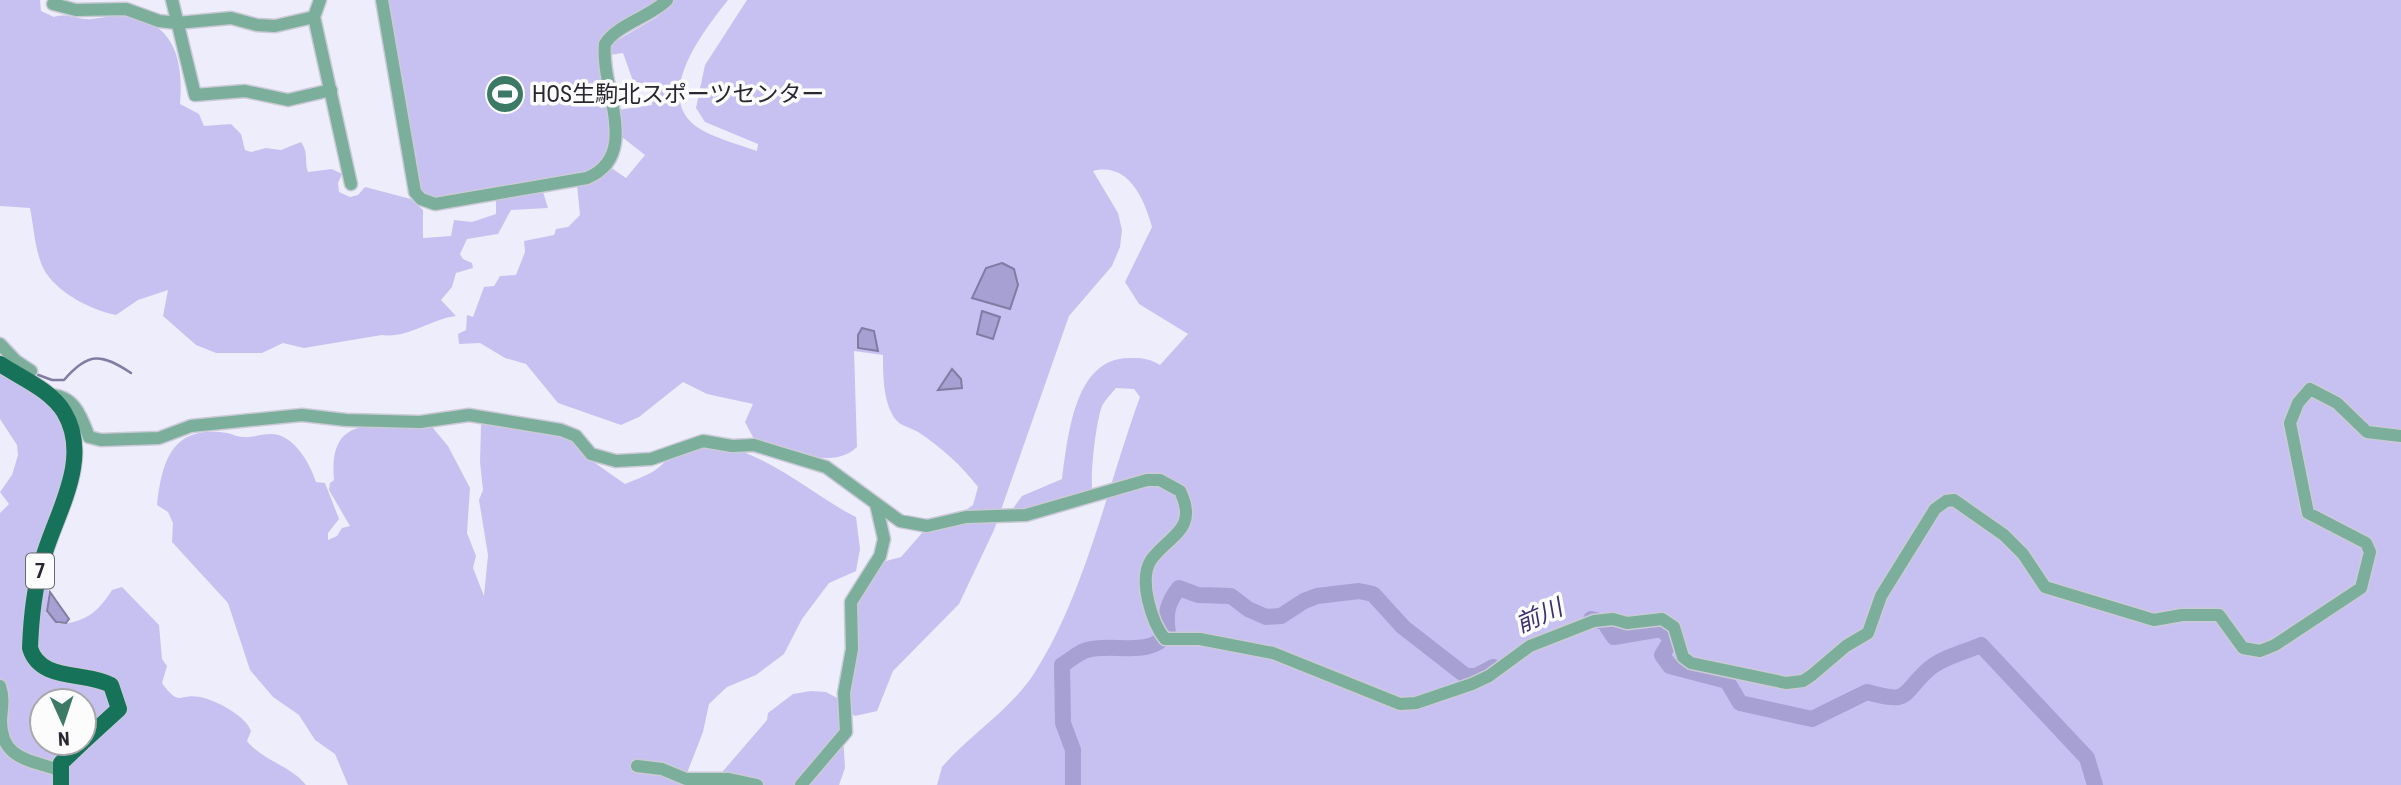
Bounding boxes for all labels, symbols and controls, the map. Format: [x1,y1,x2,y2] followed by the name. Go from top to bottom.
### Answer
[484,73,526,115] sports icon: HOS生駒北スポーツセンター
[532,81,825,108] place label: HOS生駒北スポーツセンター
[26,554,54,588] road number: 7
[1511,592,1569,639] water label: 前川
[28,687,98,757] north arrow
[57,727,70,750] text: N

